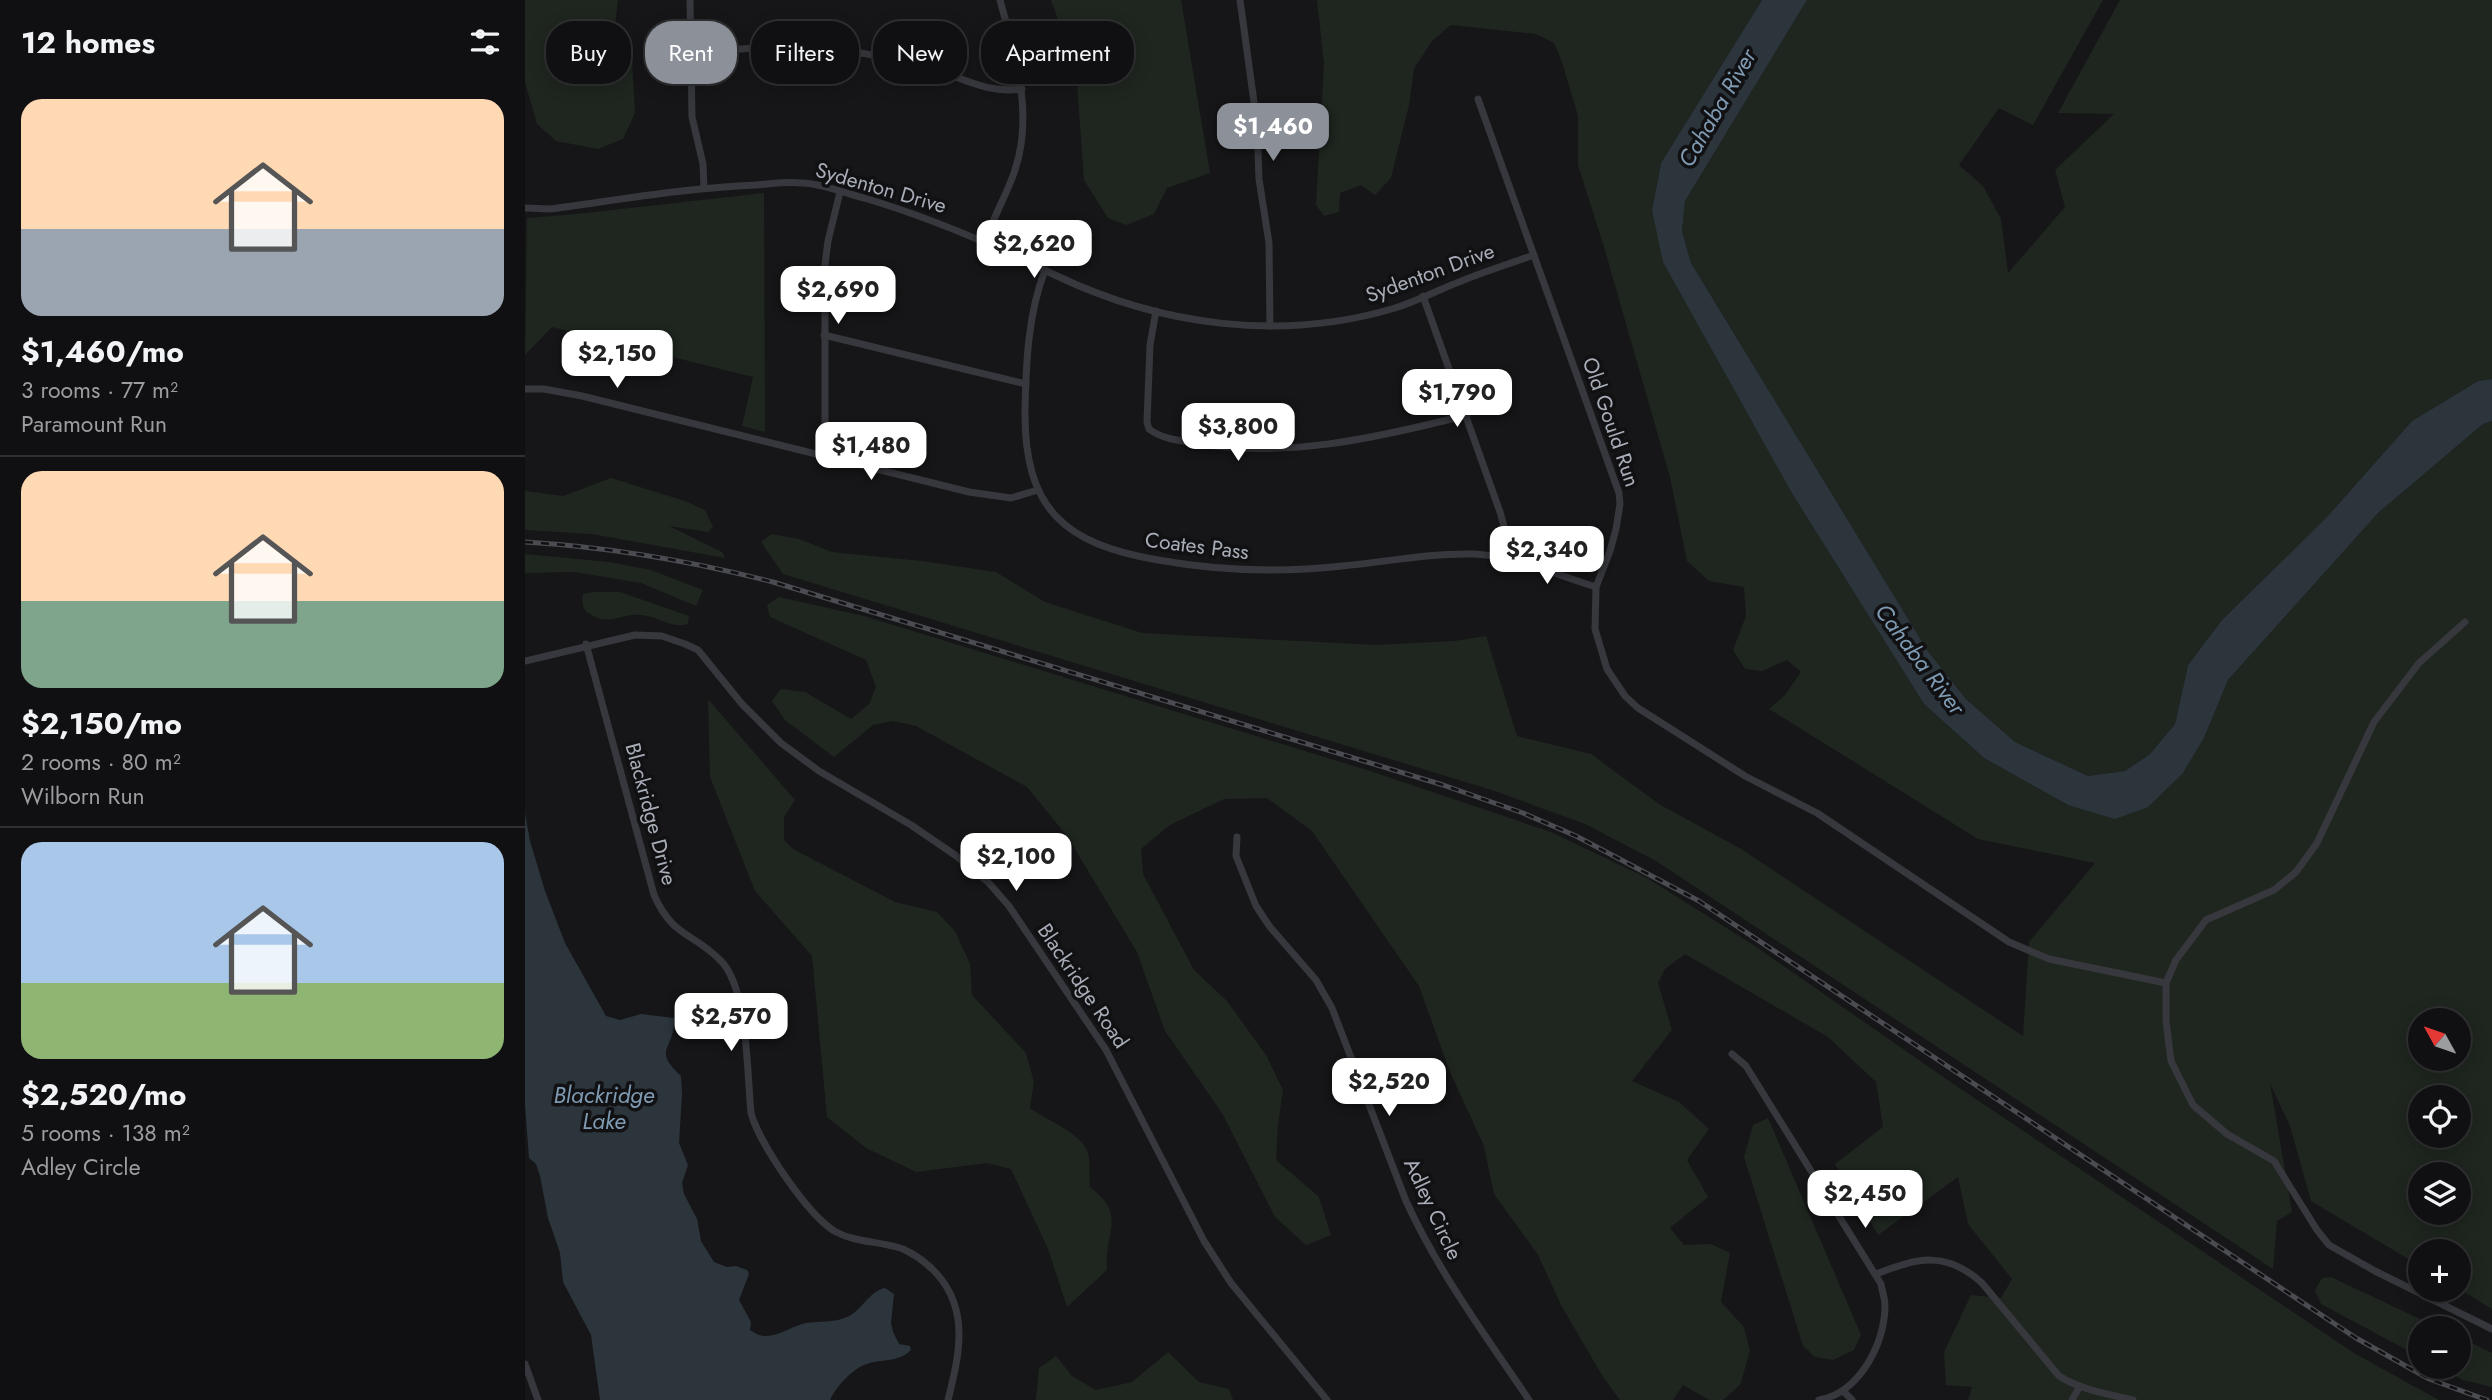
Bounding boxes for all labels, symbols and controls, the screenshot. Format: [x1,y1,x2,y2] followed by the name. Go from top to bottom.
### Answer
[21,21,155,64] text: 12 homes
[546,21,631,84] chip: Buy
[645,21,737,84] chip: Rent
[751,21,859,84] chip: Filters
[873,21,967,84] chip: New
[981,21,1134,84] chip: Apartment
[466,23,504,61] icon: filters
[1669,41,1765,174] water label: Cahaba River
[1216,104,1330,163] pin: $1,460
[1233,109,1313,143] text: $1,460
[200,144,326,270] icon: home
[812,155,950,221] street label: Sydenton Drive
[977,220,1091,280] pin: $2,620
[993,226,1075,260] text: $2,620
[1361,236,1499,310] street label: Sydenton Drive
[781,266,895,326] pin: $2,690
[797,272,879,306] text: $2,690
[21,330,184,373] text: $1,460/mo
[560,330,674,390] pin: $2,150
[578,336,656,370] text: $2,150
[1575,353,1647,491] street label: Old Gould Run
[1400,370,1514,429] pin: $1,790
[21,373,178,407] text: 3 rooms · 77 m²
[1418,375,1496,409] text: $1,790
[1181,404,1295,463] pin: $3,800
[21,407,167,441] text: Paramount Run
[1198,409,1278,443] text: $3,800
[814,422,928,482] pin: $1,480
[831,428,911,462] text: $1,480
[200,516,326,642] icon: home
[1143,525,1251,567] street label: Coates Pass
[1490,526,1604,586] pin: $2,340
[1506,532,1588,566] text: $2,340
[1867,596,1974,723] water label: Cahaba River
[21,702,182,745] text: $2,150/mo
[618,739,684,889] street label: Blackridge Drive
[21,745,181,779] text: 2 rooms · 80 m²
[21,779,145,813] text: Wilborn Run
[959,834,1073,893] pin: $2,100
[976,839,1056,873] text: $2,100
[200,887,326,1013] icon: home
[1030,918,1136,1054] street label: Blackridge Road
[674,993,788,1053] pin: $2,570
[691,999,771,1033] text: $2,570
[2408,1008,2471,1071] north arrow
[2408,1008,2471,1379] map controls
[1332,1058,1446,1118] pin: $2,520
[1348,1064,1430,1098] text: $2,520
[21,1073,186,1116] text: $2,520/mo
[553,1078,655,1138] water label: Blackridge Lake
[2408,1085,2471,1148] button: locate
[21,1116,190,1150] text: 5 rooms · 138 m²
[21,1150,141,1184] text: Adley Circle
[1396,1153,1470,1265] street label: Adley Circle
[2408,1162,2471,1225] button: layers
[1808,1170,1922,1230] pin: $2,450
[1824,1176,1906,1210] text: $2,450
[2408,1239,2471,1302] button: +
[2408,1316,2471,1379] button: −

